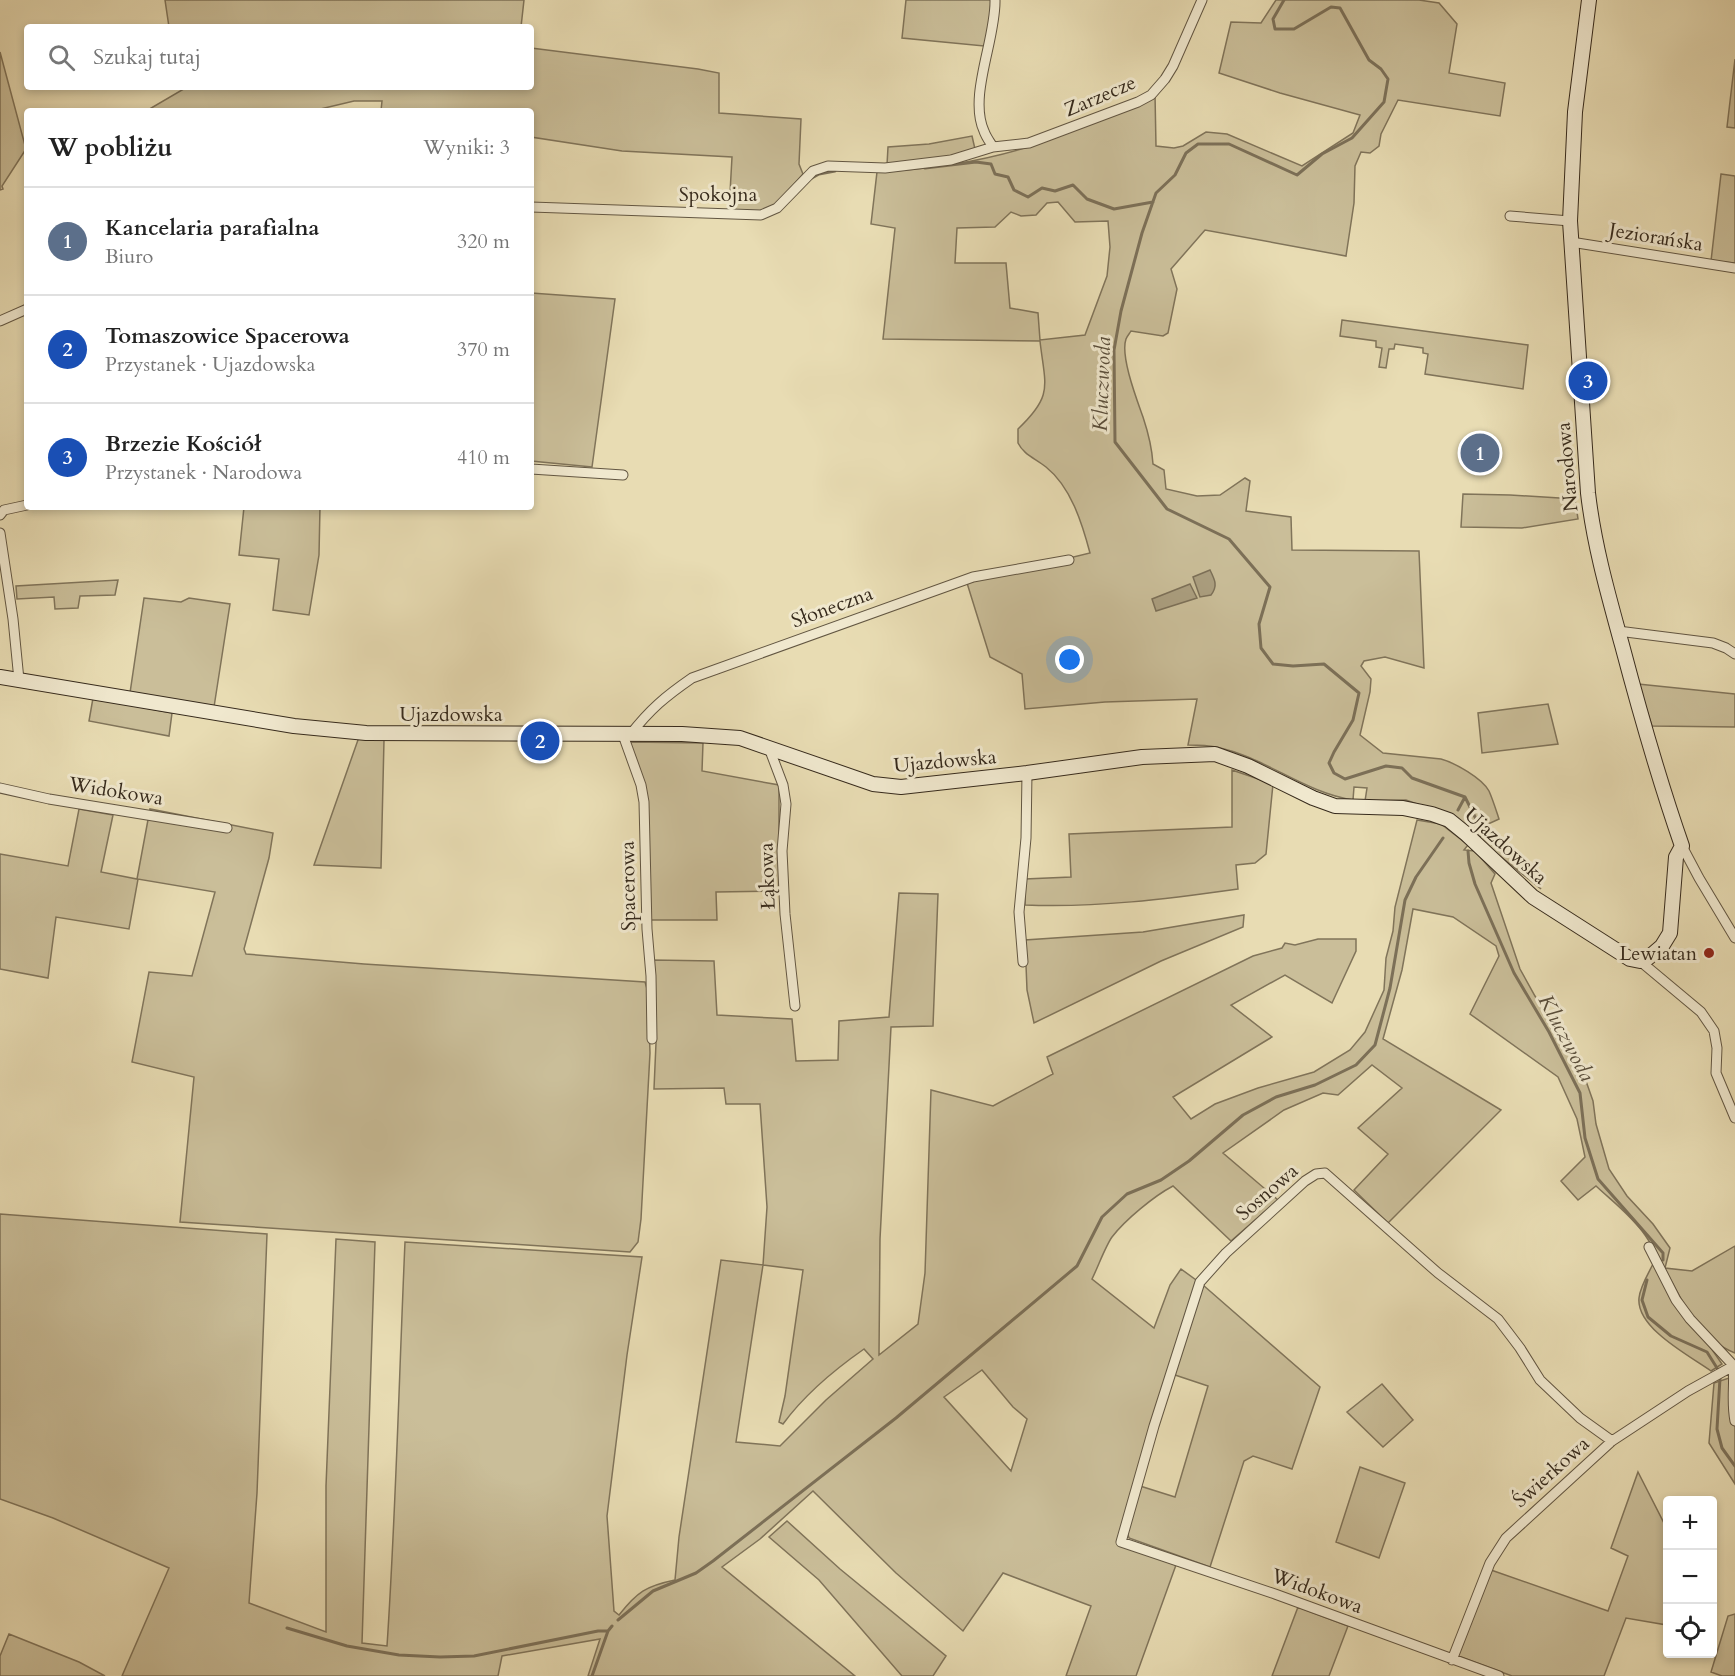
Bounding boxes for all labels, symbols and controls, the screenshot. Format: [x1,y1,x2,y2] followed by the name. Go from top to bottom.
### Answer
[24,24,534,90] search box
[45,41,78,74] icon: search
[93,42,201,72] text: Szukaj tutaj
[1060,69,1140,123] street label: Zarzecze
[48,130,173,165] text: W pobliżu
[423,134,510,161] text: Wyniki: 3
[679,181,758,208] street label: Spokojna
[105,213,320,243] text: Kancelaria parafialna
[1604,216,1705,258] street label: Jeziorańska
[62,228,73,255] text: 1
[457,228,510,255] text: 320 m
[105,243,153,270] text: Biuro
[105,321,350,351] text: Tomaszowice Spacerowa
[62,336,73,363] text: 2
[457,336,510,363] text: 370 m
[1086,336,1118,432] water label: Kluczwoda
[105,351,315,378] text: Przystanek · Ujazdowska
[1568,358,1608,404] pin: 3
[1550,421,1584,513] street label: Narodowa
[105,429,261,459] text: Brzezie Kościół
[1460,430,1500,476] pin: 1
[62,444,73,471] text: 3
[457,444,510,471] text: 410 m
[105,459,302,486] text: Przystanek · Narodowa
[787,580,877,634] street label: Słoneczna
[1055,645,1084,674] your location
[399,701,503,728] street label: Ujazdowska
[520,718,560,764] pin: 2
[892,743,998,779] street label: Ujazdowska
[66,770,166,812] street label: Widokowa
[1459,801,1554,891] street label: Ujazdowska
[614,840,642,931] street label: Spacerowa
[752,842,782,910] street label: Łąkowa
[1619,940,1698,967] place label: Lewiatan
[1702,946,1716,960] marker: Lewiatan
[1531,989,1601,1087] water label: Kluczwoda
[1230,1157,1304,1227] street label: Sosnowa
[1507,1430,1595,1514] street label: Świerkowa
[1663,1496,1717,1658] map controls
[1663,1496,1717,1550] button: +
[1663,1550,1717,1604] button: −
[1267,1562,1367,1620] street label: Widokowa
[1663,1604,1717,1658] button: locate

